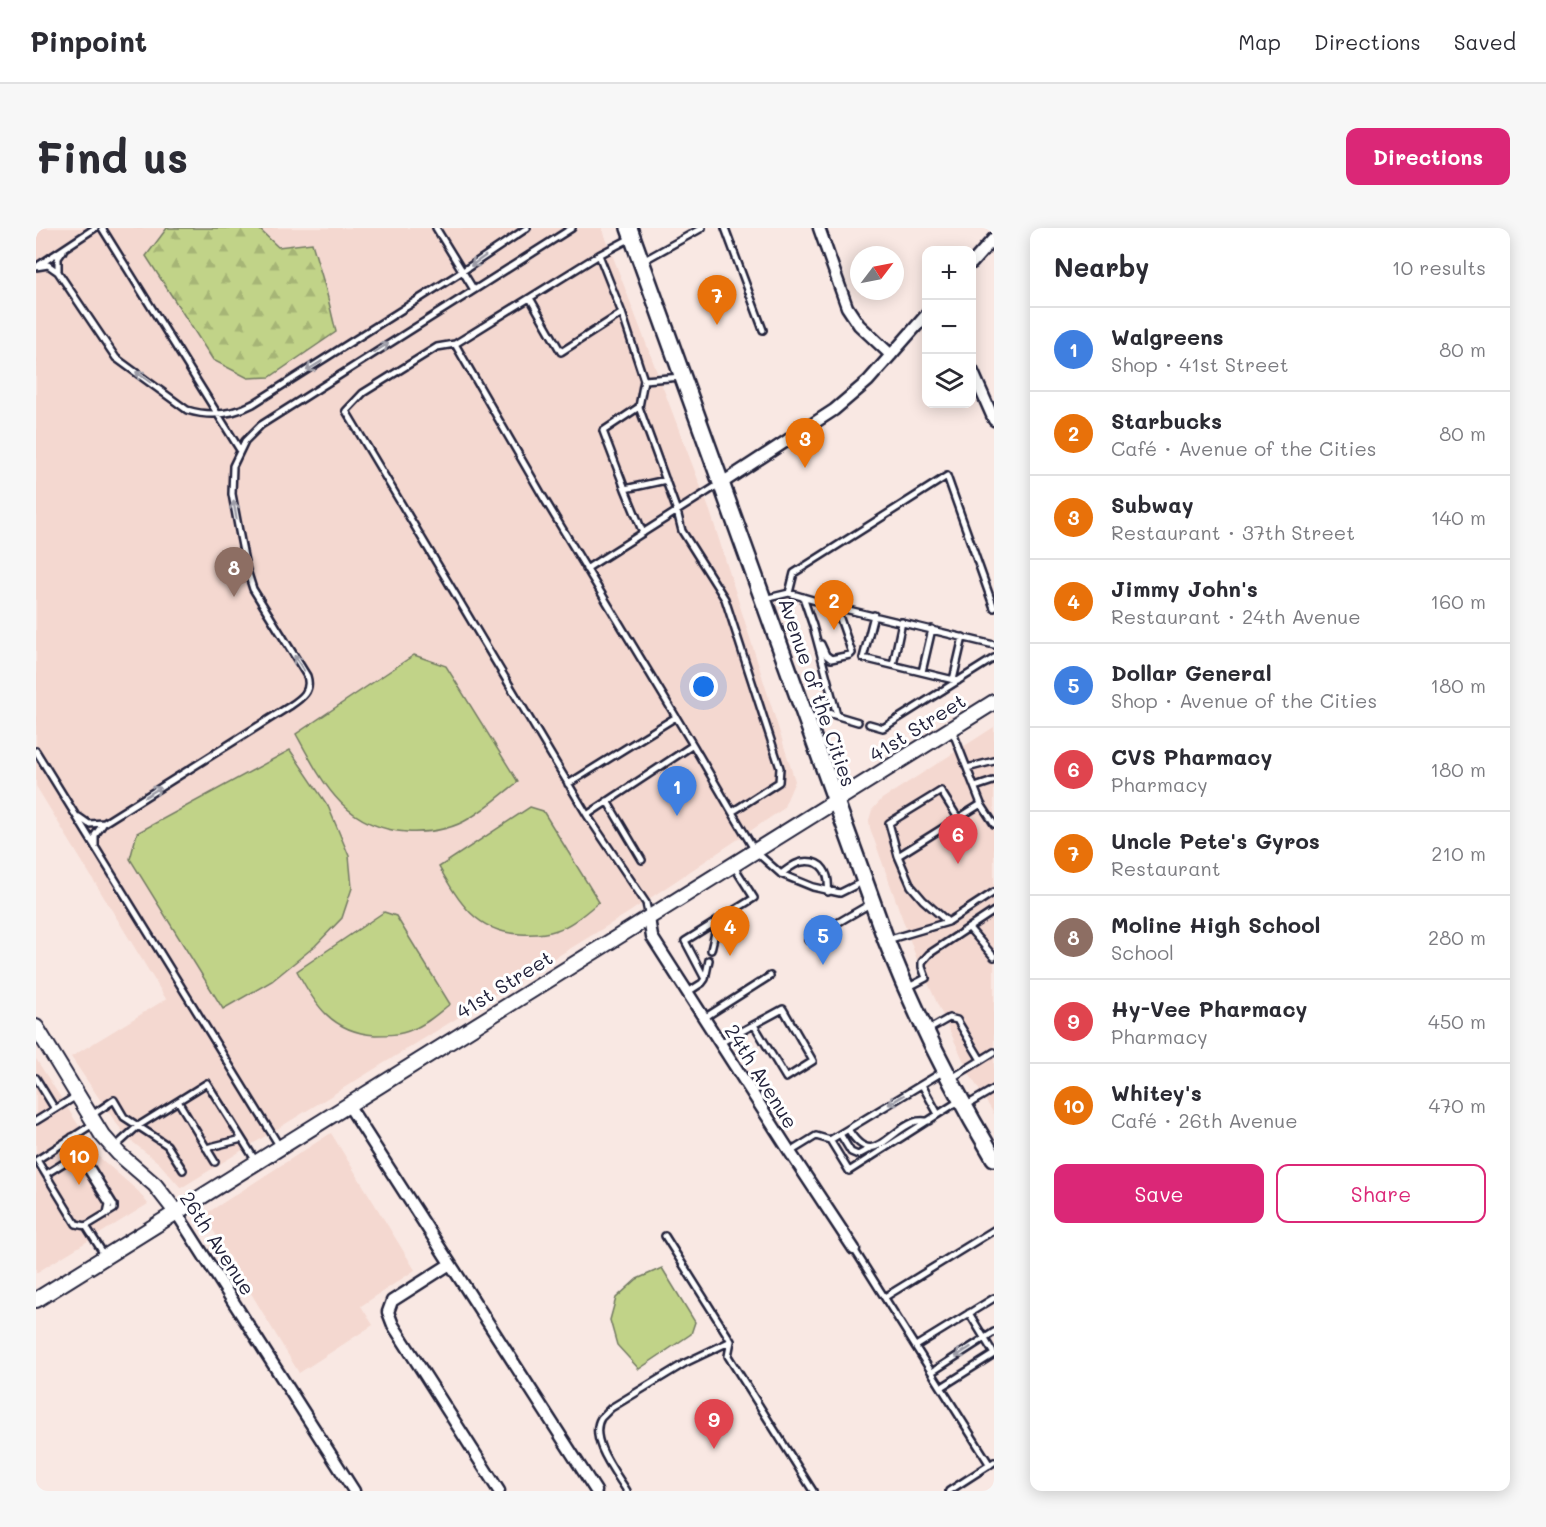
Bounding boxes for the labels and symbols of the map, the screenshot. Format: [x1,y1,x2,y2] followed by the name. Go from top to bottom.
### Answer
[850,246,904,300] north arrow
[470,255,487,267] one-way arrow
[698,276,736,325] pin: 7
[372,342,389,354] one-way arrow
[306,360,323,372] one-way arrow
[135,371,151,384] one-way arrow
[786,418,824,468] pin: 3
[229,500,240,520] one-way arrow
[214,548,254,597] pin: 8
[814,580,854,630] pin: 2
[773,594,863,790] street label: Avenue of the Cities
[292,655,304,672] one-way arrow
[689,672,718,701] your location
[864,687,970,767] street label: 41st Street
[658,766,696,816] pin: 1
[144,786,161,798] one-way arrow
[938,814,978,864] pin: 6
[710,906,750,956] pin: 4
[804,916,842,965] pin: 5
[451,944,557,1024] street label: 41st Street
[720,1019,804,1133] street label: 24th Avenue
[888,1094,905,1106] one-way arrow
[60,1136,99,1185] pin: 10
[175,1186,261,1300] street label: 26th Avenue
[955,1346,972,1358] one-way arrow
[694,1400,734,1449] pin: 9

